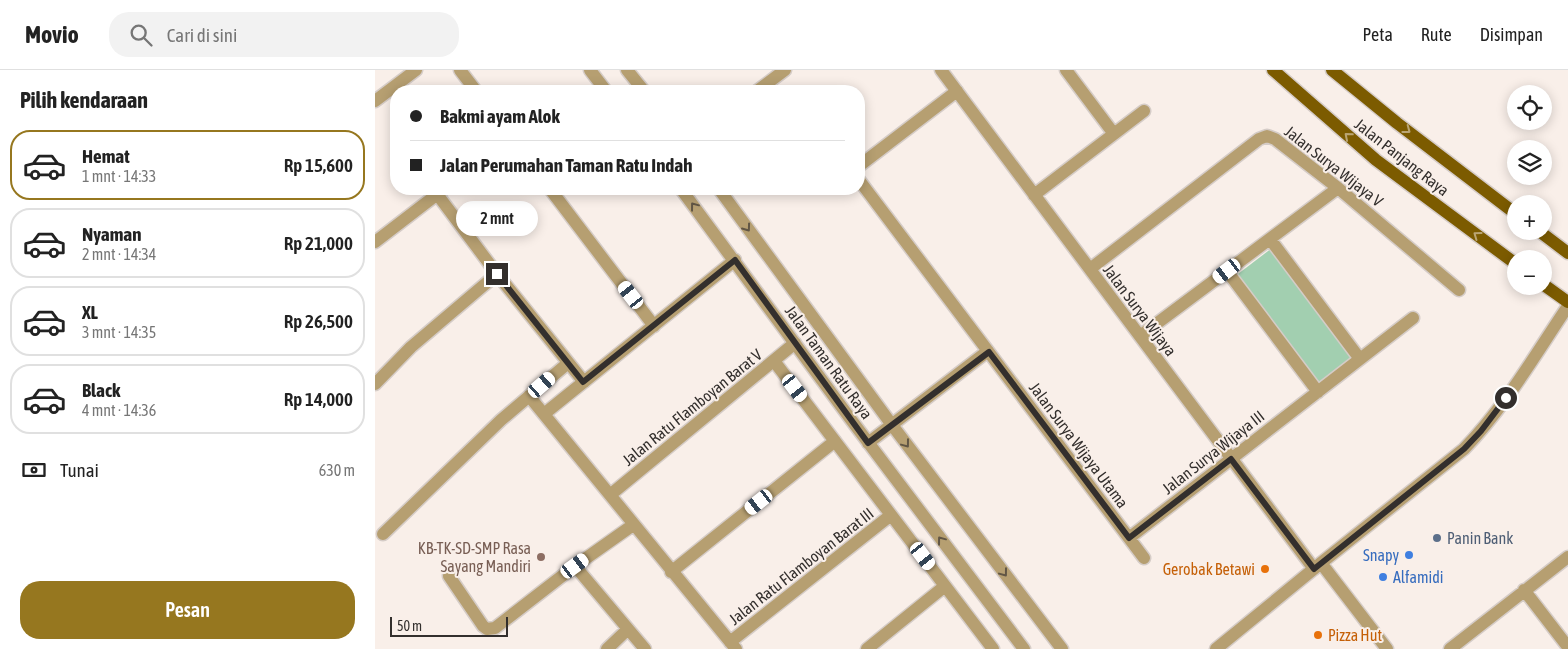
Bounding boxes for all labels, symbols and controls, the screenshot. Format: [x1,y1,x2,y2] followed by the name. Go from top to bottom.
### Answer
[109,12,459,57] search box
[25,21,79,48] text: Movio
[127,21,155,49] icon: search
[167,24,237,46] text: Cari di sini
[1362,24,1393,45] text: Peta
[1421,24,1452,45] text: Rute
[1480,24,1543,45] text: Disimpan
[1507,85,1552,295] map controls
[1507,85,1552,130] button: locate
[20,87,148,113] text: Pilih kendaraan
[440,105,560,127] text: Bakmi ayam Alok
[1351,115,1453,200] street label: Jalan Panjang Raya
[1281,122,1387,211] street label: Jalan Surya Wijaya V
[1401,125,1410,133] one-way arrow
[1345,133,1354,142] one-way arrow
[1507,140,1552,185] button: layers
[22,143,67,188] icon: car
[82,145,130,167] text: Hemat
[284,154,353,176] text: Rp 15,600
[440,154,692,176] text: Jalan Perumahan Taman Ratu Indah
[82,167,156,185] text: 1 mnt · 14:33
[1507,195,1552,240] button: +
[456,202,538,236] callout: 2 mnt
[691,202,700,212] one-way arrow
[480,209,514,227] text: 2 mnt
[22,221,67,266] icon: car
[742,222,750,231] one-way arrow
[82,223,141,245] text: Nyaman
[284,232,353,254] text: Rp 21,000
[1473,232,1483,241] one-way arrow
[82,245,156,263] text: 2 mnt · 14:34
[1507,250,1552,295] button: −
[1210,256,1243,286] car
[1099,261,1180,360] street label: Jalan Surya Wijaya
[486,263,508,285] route end
[615,279,646,311] car
[22,299,67,344] icon: car
[82,301,98,323] text: XL
[781,302,876,423] street label: Jalan Taman Ratu Raya
[284,310,353,332] text: Rp 26,500
[82,323,156,341] text: 3 mnt · 14:35
[619,345,766,470] street label: Jalan Ratu Flamboyan Barat V
[525,369,558,401] car
[779,372,810,404] car
[22,377,67,422] icon: car
[82,379,120,401] text: Black
[1025,379,1132,512] street label: Jalan Surya Wijaya Utama
[1495,387,1517,409] route start
[284,388,353,410] text: Rp 14,000
[82,401,156,419] text: 4 mnt · 14:36
[1159,407,1268,498] street label: Jalan Surya Wijaya III
[900,438,909,448] one-way arrow
[20,456,48,484] icon: cash
[60,459,99,481] text: Tunai
[319,461,355,479] text: 630 m
[742,487,775,517] car
[725,504,877,629] street label: Jalan Ratu Flamboyan Barat III
[1447,529,1513,547] place label: Panin Bank
[1431,532,1443,544] marker: Panin Bank
[939,537,947,546] one-way arrow
[418,539,531,576] place label: KB-TK-SD-SMP Rasa Sayang Mandiri
[907,540,938,572] car
[1363,546,1399,565] place label: Snapy
[1403,549,1415,561] marker: Snapy
[535,551,547,563] marker: KB-TK-SD-SMP Rasa Sayang Mandiri
[558,551,591,581] car
[1163,560,1255,578] place label: Gerobak Betawi
[1259,563,1271,575] marker: Gerobak Betawi
[998,567,1007,577] one-way arrow
[1393,568,1443,586] place label: Alfamidi
[1377,571,1389,583] marker: Alfamidi
[20,581,355,639] button: Pesan
[390,614,507,637] scale bar
[397,618,422,634] text: 50 m
[1328,626,1382,644] place label: Pizza Hut
[1312,629,1324,641] marker: Pizza Hut

